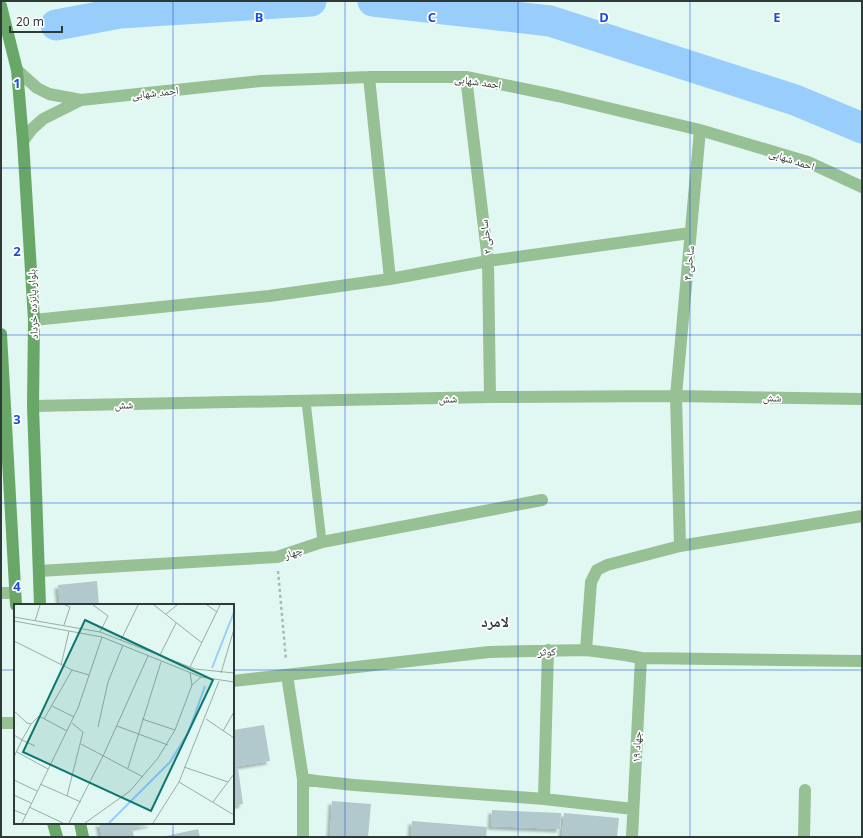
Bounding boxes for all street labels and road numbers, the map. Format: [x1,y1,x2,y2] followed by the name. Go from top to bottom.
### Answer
[454,70,502,92] street label: احمد شهابی
[131,82,179,102] street label: احمد شهابی
[767,145,817,173] street label: احمد شهابی
[475,219,495,255] street label: ساحلی ۲
[679,245,697,281] street label: ساحلی ۴
[23,269,41,339] street label: بلوار پانزده خرداد
[763,389,781,405] street label: شش
[439,390,457,406] street label: شش
[115,396,133,412] street label: شش
[281,542,304,562] street label: چهار
[537,643,557,659] street label: کوثر
[628,731,644,763] street label: جهاد ۱۹

